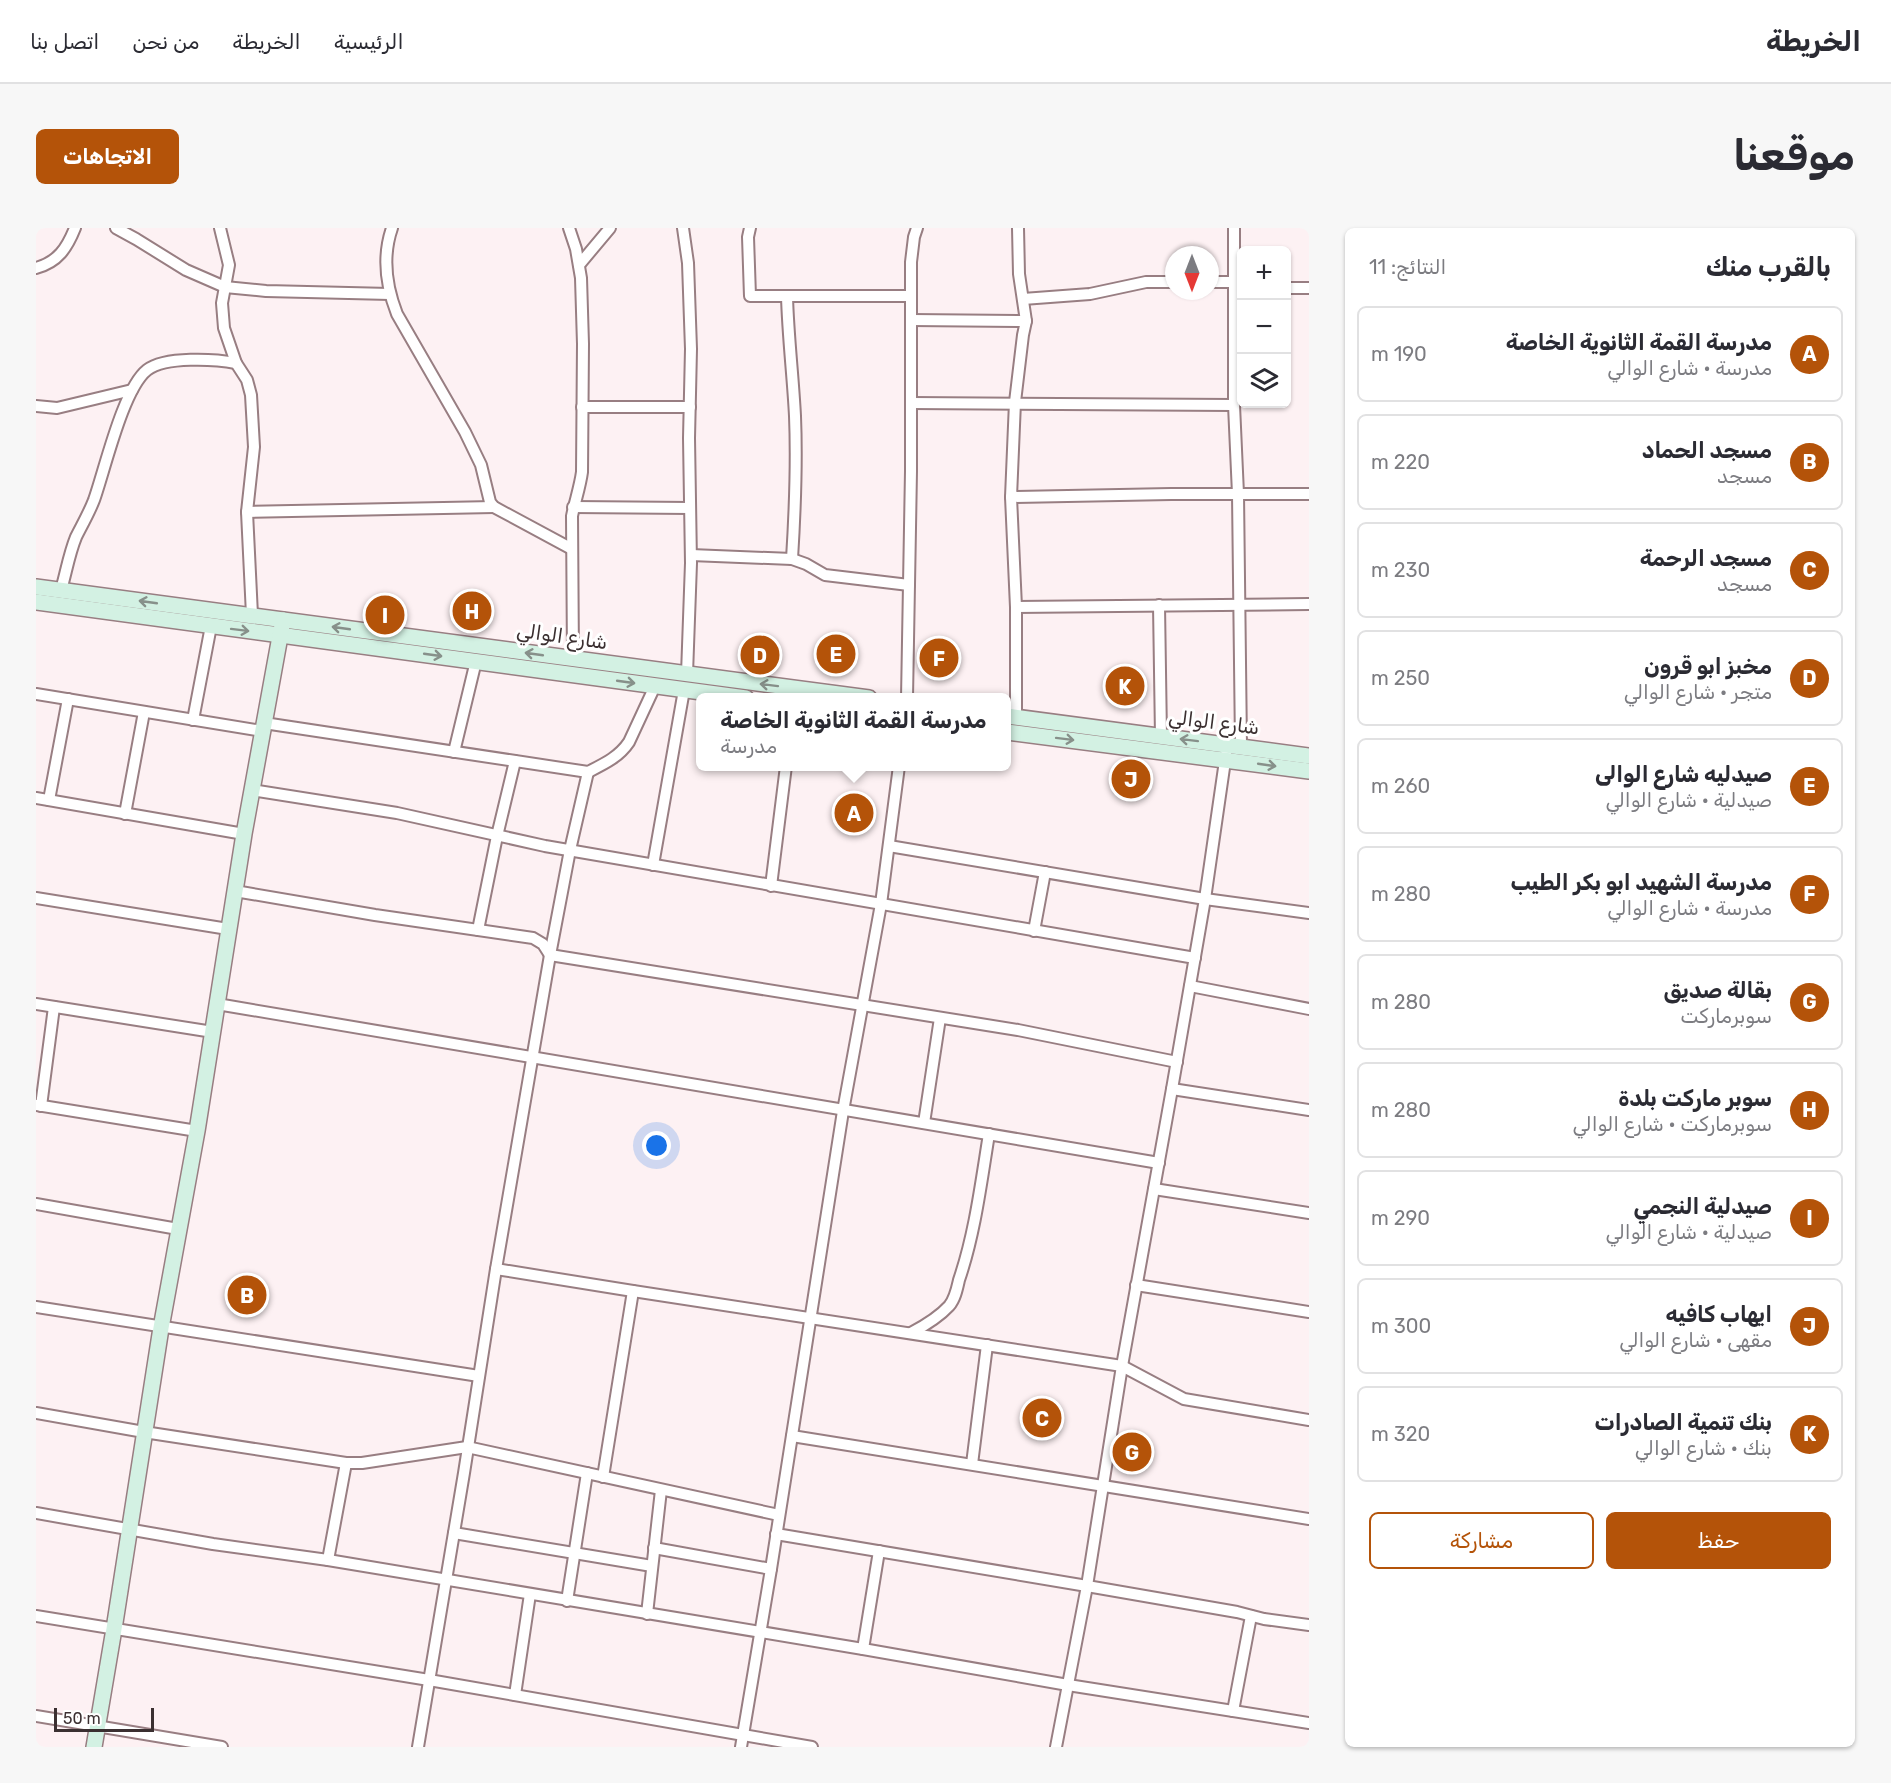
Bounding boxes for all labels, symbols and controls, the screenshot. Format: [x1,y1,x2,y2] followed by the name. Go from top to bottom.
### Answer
[1766,25,1861,58] text: الخريطة
[30,29,99,54] text: اتصل بنا
[132,29,199,54] text: من نحن
[232,29,301,54] text: الخريطة
[334,29,404,54] text: الرئيسية
[36,129,179,184] button: الاتجاهات
[1733,131,1855,181] text: موقعنا
[1165,246,1219,300] north arrow
[1237,246,1291,408] map controls
[1237,246,1291,300] button: +
[1706,252,1831,283] text: بالقرب منك
[1369,255,1446,279] text: النتائج: 11
[1237,300,1291,354] button: −
[1506,329,1772,356] text: مدرسة القمة الثانوية الخاصة
[1371,342,1427,366] text: 190 m
[1802,342,1817,366] text: A
[1237,354,1291,408] button: layers
[1607,356,1772,380] text: مدرسة · شارع الوالي
[1642,437,1772,464] text: مسجد الحماد
[1371,450,1430,474] text: 220 m
[1802,450,1817,474] text: B
[1717,464,1772,488] text: مسجد
[1640,545,1772,572] text: مسجد الرحمة
[1371,558,1430,582] text: 230 m
[1802,558,1817,582] text: C
[1717,572,1772,596] text: مسجد
[452,588,492,634] pin: H
[366,592,404,638] pin: I
[138,596,158,607] one-way arrow
[515,618,609,657] street label: شارع الوالي
[332,622,351,633] one-way arrow
[229,624,249,635] one-way arrow
[740,632,780,678] pin: D
[816,632,856,676] pin: E
[920,636,958,680] pin: F
[525,648,545,659] one-way arrow
[423,650,442,661] one-way arrow
[1644,653,1772,680] text: مخبز ابو قرون
[1106,664,1144,708] pin: K
[1371,666,1430,690] text: 250 m
[1802,666,1817,690] text: D
[616,676,636,687] one-way arrow
[760,679,780,690] one-way arrow
[1624,680,1772,704] text: متجر · شارع الوالي
[696,693,1011,771] popup
[1167,705,1261,742] street label: شارع الوالي
[720,707,987,734] text: مدرسة القمة الثانوية الخاصة
[720,734,777,758] text: مدرسة
[1055,734,1074,745] one-way arrow
[1179,734,1199,745] one-way arrow
[1112,756,1150,802] pin: J
[1257,759,1277,770] one-way arrow
[1595,761,1772,788] text: صيدليه شارع الوالى
[1371,774,1430,798] text: 260 m
[1803,774,1816,798] text: E
[1606,788,1772,812] text: صيدلية · شارع الوالي
[834,790,874,836] pin: A
[1510,869,1772,896] text: مدرسة الشهيد ابو بكر الطيب
[1371,882,1431,906] text: 280 m
[1803,882,1816,906] text: F
[1607,896,1772,920] text: مدرسة · شارع الوالي
[1663,977,1772,1004] text: بقالة صديق
[1371,990,1431,1014] text: 280 m
[1802,990,1817,1014] text: G
[1680,1004,1772,1028] text: سوبرماركت
[1618,1085,1772,1112] text: سوبر ماركت بلدة
[1371,1098,1431,1122] text: 280 m
[1802,1098,1817,1122] text: H
[1572,1112,1772,1136] text: سوبرماركت · شارع الوالي
[642,1131,671,1160] your location
[1633,1193,1772,1220] text: صيدلية النجمي
[1371,1206,1430,1230] text: 290 m
[1806,1206,1813,1230] text: I
[1606,1220,1772,1244] text: صيدلية · شارع الوالي
[228,1272,266,1318] pin: B
[1665,1301,1772,1328] text: ايهاب كافيه
[1371,1314,1431,1338] text: 300 m
[1803,1314,1816,1338] text: J
[1619,1328,1772,1352] text: مقهى · شارع الوالي
[1022,1396,1062,1440] pin: C
[1595,1409,1772,1436] text: بنك تنمية الصادرات
[1371,1422,1430,1446] text: 320 m
[1803,1422,1816,1446] text: K
[1112,1430,1152,1474] pin: G
[1635,1436,1772,1460] text: بنك · شارع الوالي
[1369,1512,1594,1569] button: مشاركة
[1606,1512,1831,1569] button: حفظ
[54,1705,154,1732] scale bar
[63,1709,101,1728] text: 50 m

